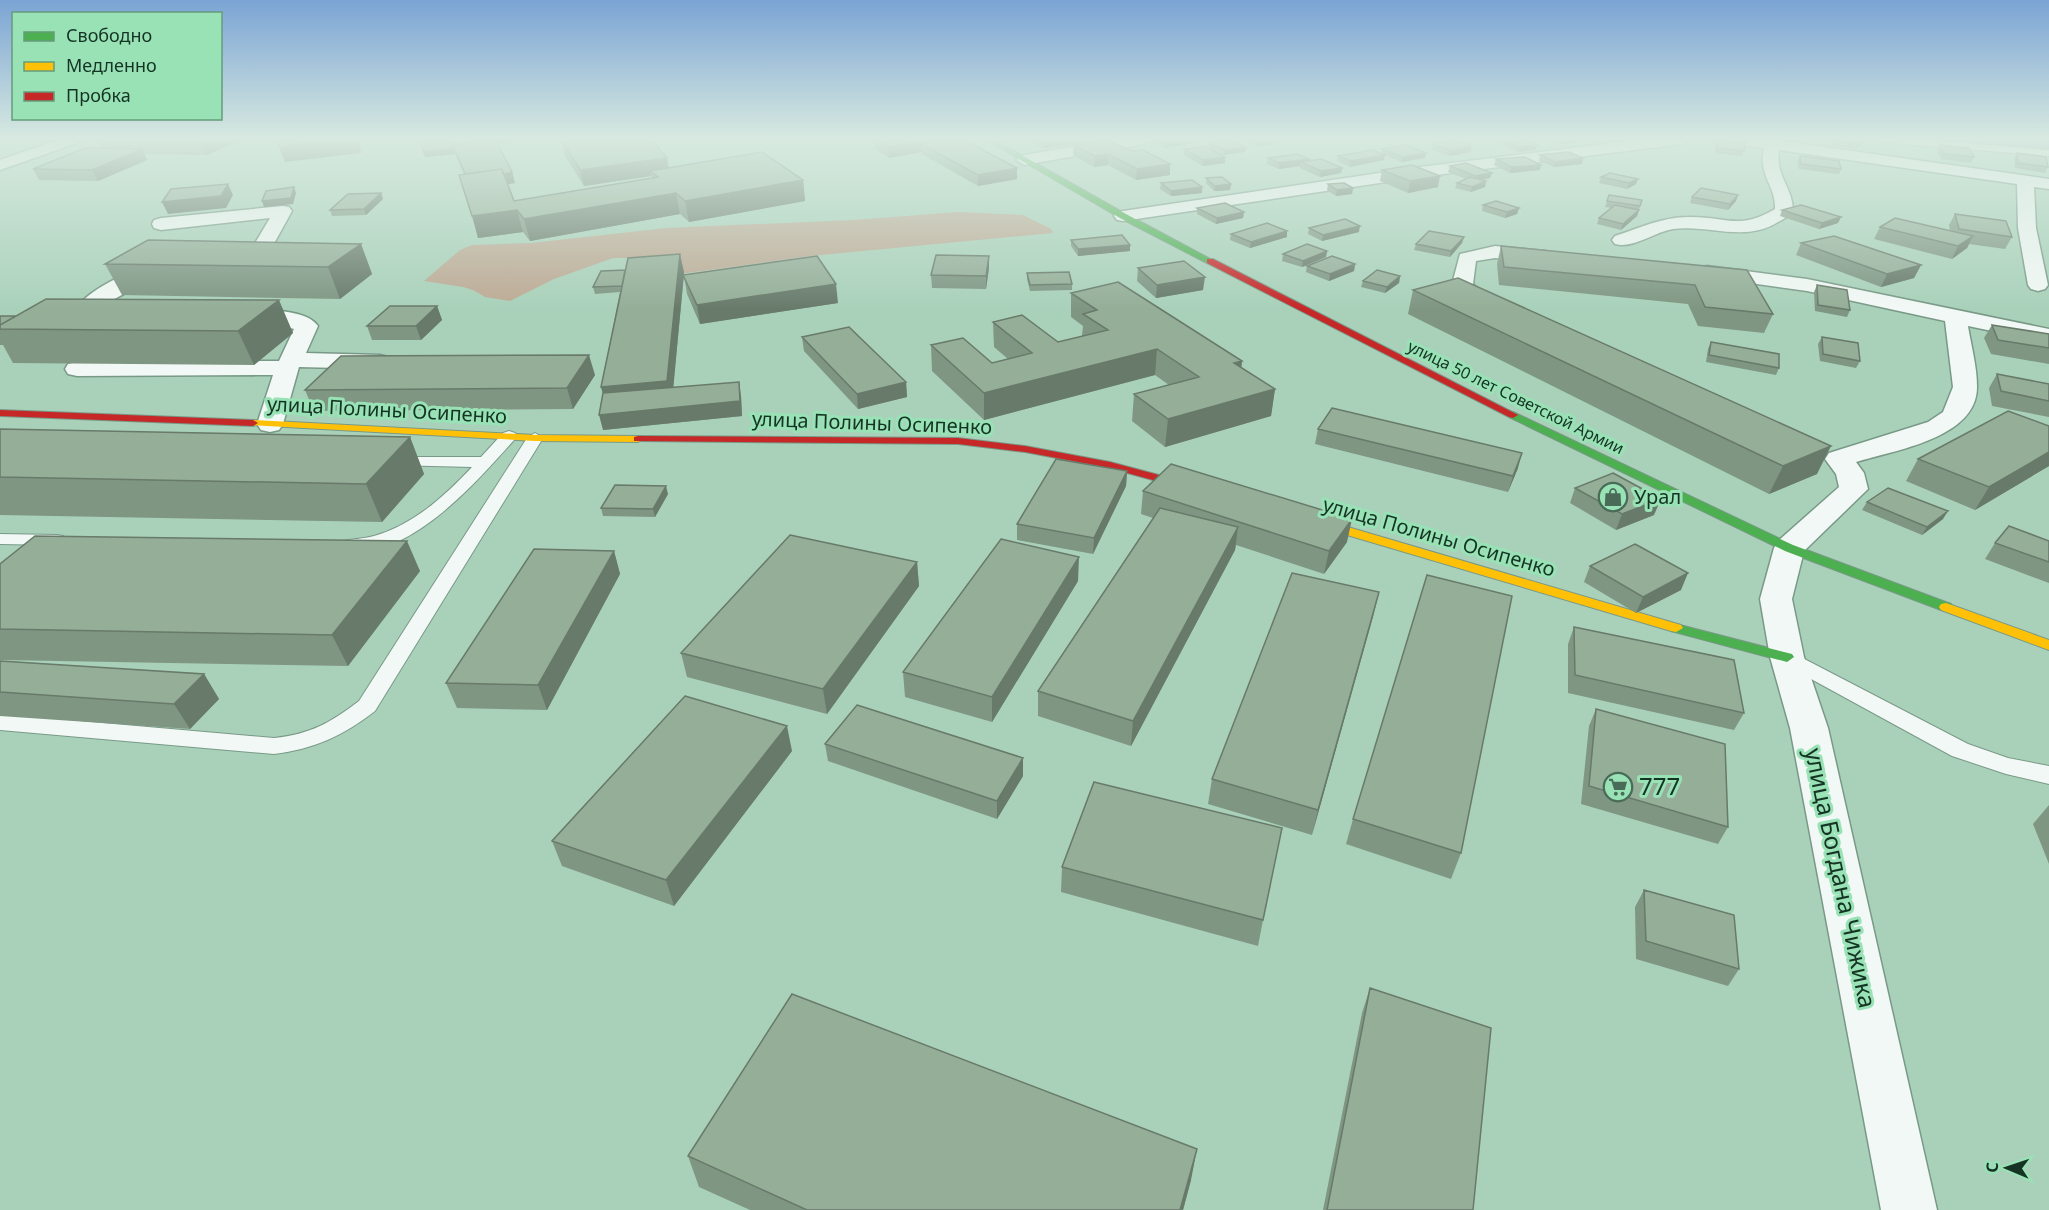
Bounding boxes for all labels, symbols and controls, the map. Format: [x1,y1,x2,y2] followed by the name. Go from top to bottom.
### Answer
[12,12,222,120] legend
[66,23,152,47] text: Свободно
[66,53,157,77] text: Медленно
[66,83,131,107] text: Пробка
[1404,335,1628,459] street label: улица 50 лет Советской Армии
[266,390,508,429] street label: улица Полины Осипенко
[751,405,993,440] street label: улица Полины Осипенко
[1597,481,1629,513] shop icon: Урал
[1634,483,1681,510] place label: Урал
[1320,490,1558,583] street label: улица Полины Осипенко
[1798,745,1885,1011] street label: улица Богдана Чижика
[1639,769,1680,802] place label: 777
[1602,771,1634,803] supermarket icon: 777
[1977,1138,2037,1198] north arrow
[1981,1162,2003,1173] text: С

